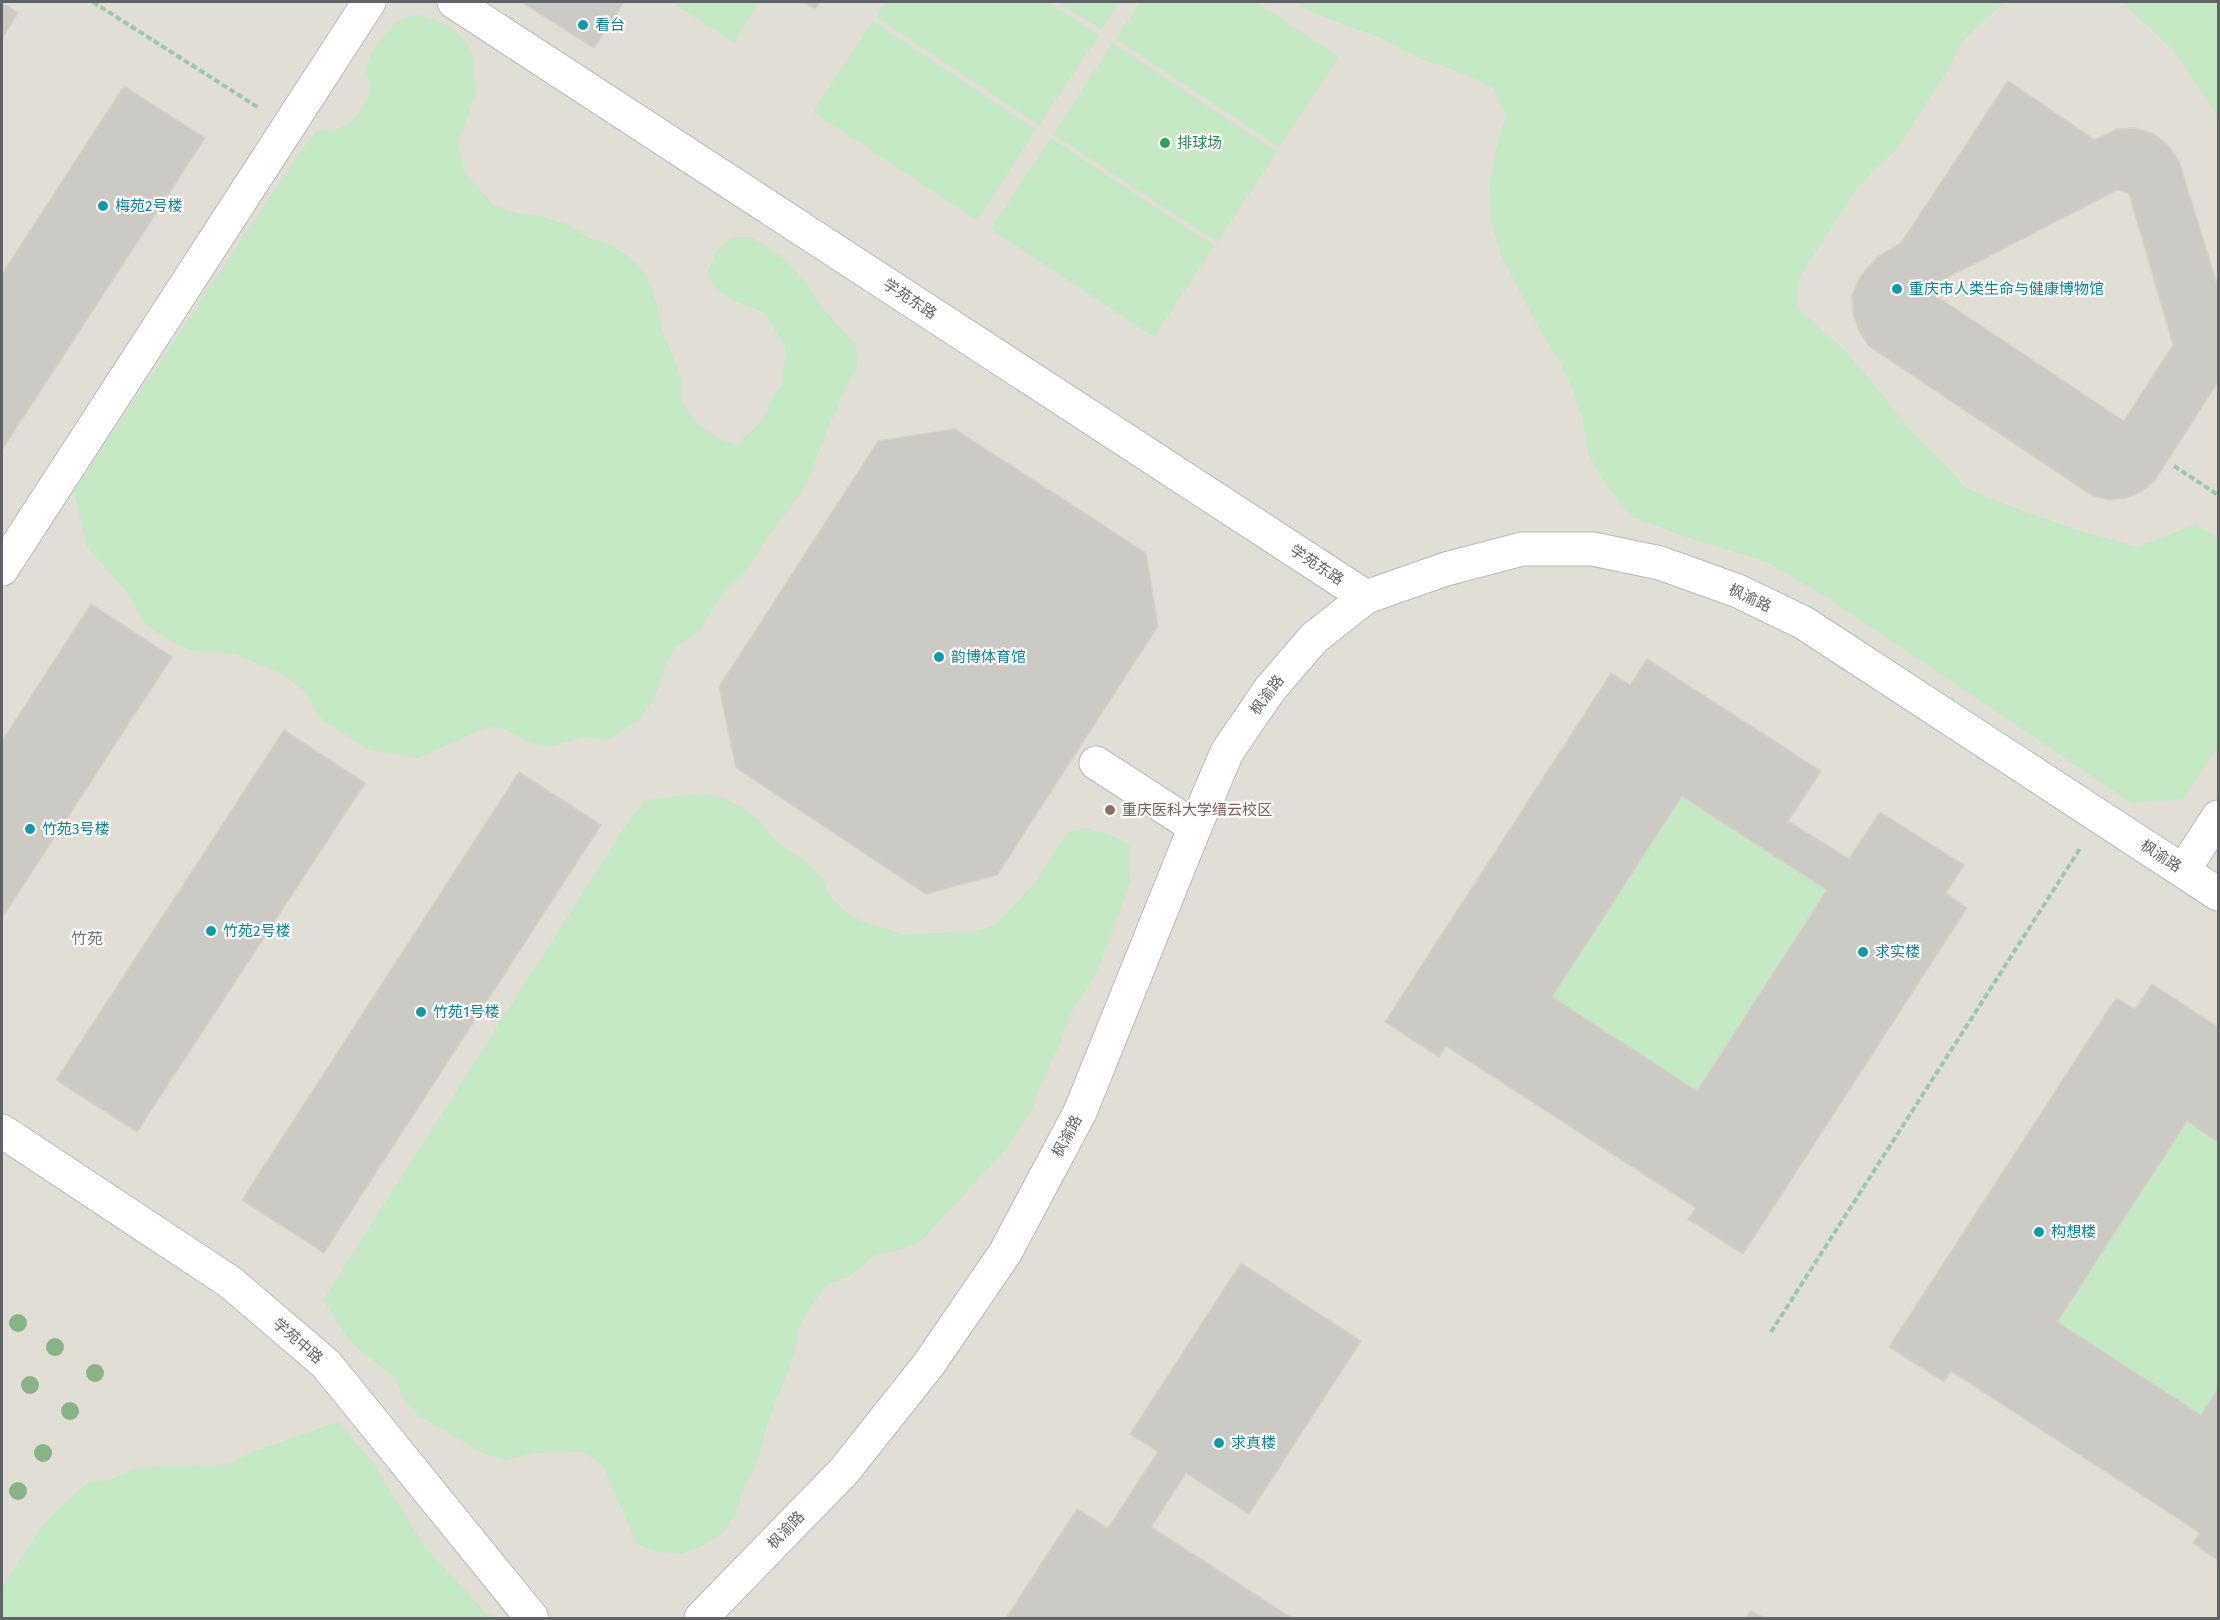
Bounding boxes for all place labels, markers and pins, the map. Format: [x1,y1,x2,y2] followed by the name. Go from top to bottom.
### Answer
[595,16,625,34] place label: 看台
[576,18,590,32] marker: 看台
[1177,134,1222,152] place label: 排球场
[1158,136,1172,150] marker: 排球场
[115,197,182,215] place label: 梅苑2号楼
[96,199,110,213] marker: 梅苑2号楼
[1909,280,2104,298] place label: 重庆市人类生命与健康博物馆
[1890,282,1904,296] marker: 重庆市人类生命与健康博物馆
[951,648,1026,666] place label: 韵博体育馆
[932,650,946,664] marker: 韵博体育馆
[1122,801,1272,819] place label: 重庆医科大学缙云校区
[1103,803,1117,817] marker: 重庆医科大学缙云校区
[42,820,110,838] place label: 竹苑3号楼
[23,822,37,836] marker: 竹苑3号楼
[223,922,290,940] place label: 竹苑2号楼
[204,924,218,938] marker: 竹苑2号楼
[1875,943,1920,961] place label: 求实楼
[1856,945,1870,959] marker: 求实楼
[433,1003,500,1021] place label: 竹苑1号楼
[414,1005,428,1019] marker: 竹苑1号楼
[2051,1223,2096,1241] place label: 构想楼
[2032,1225,2046,1239] marker: 构想楼
[1231,1434,1276,1452] place label: 求真楼
[1212,1436,1226,1450] marker: 求真楼

